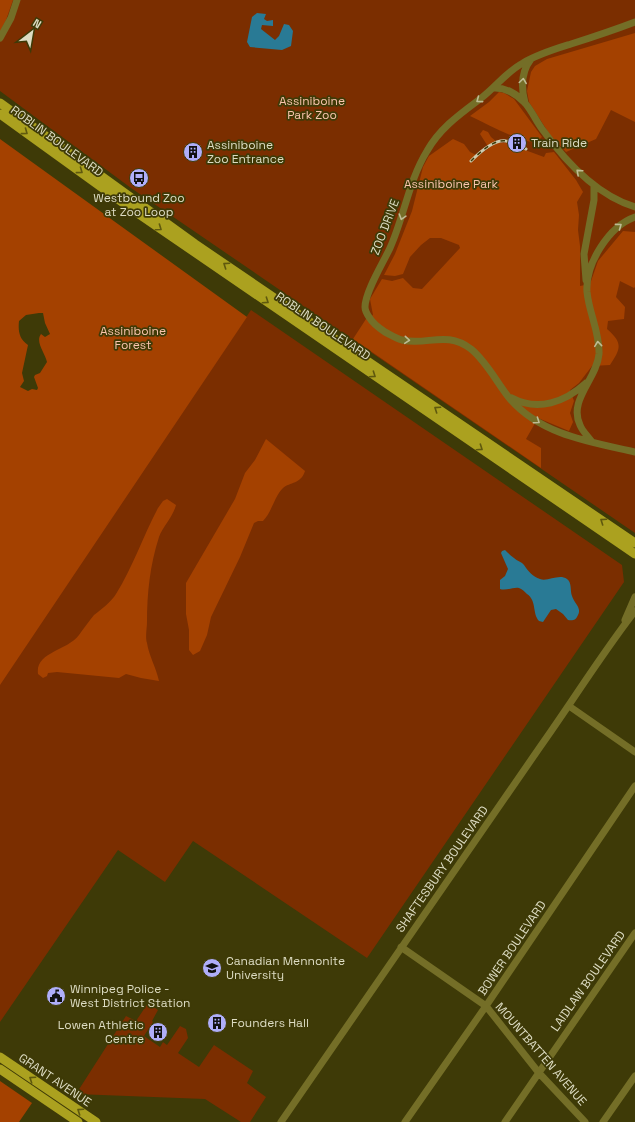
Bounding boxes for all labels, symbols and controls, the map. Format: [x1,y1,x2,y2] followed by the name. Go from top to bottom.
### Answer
[12,12,52,52] north arrow
[30,16,44,31] text: N
[518,77,527,84] one-way arrow
[279,93,345,123] park label: Assiniboine Park Zoo
[476,95,483,102] one-way arrow
[7,102,107,180] street label: ROBLIN BOULEVARD
[21,127,28,134] one-way arrow
[506,132,528,154] building icon: Train Ride
[531,135,587,151] place label: Train Ride
[207,137,284,167] place label: Assiniboine Zoo Entrance
[182,141,204,163] building icon: Assiniboine Zoo Entrance
[75,167,82,174] one-way arrow
[128,167,150,189] bus stop icon: Westbound Zoo at Zoo Loop
[576,169,584,176] one-way arrow
[404,176,499,192] park label: Assiniboine Park
[93,190,185,220] place label: Westbound Zoo at Zoo Loop
[367,197,403,257] street label: ZOO DRIVE
[398,213,407,220] one-way arrow
[154,223,161,230] one-way arrow
[615,224,622,231] one-way arrow
[223,262,230,270] one-way arrow
[273,288,373,364] street label: ROBLIN BOULEVARD
[262,296,269,304] one-way arrow
[100,323,166,353] park label: Assiniboine Forest
[404,335,410,344] one-way arrow
[594,341,603,348] one-way arrow
[369,370,376,378] one-way arrow
[435,407,442,414] one-way arrow
[533,416,540,423] one-way arrow
[476,443,483,450] one-way arrow
[600,518,607,526] one-way arrow
[392,802,492,935] street label: SHAFTESBURY BOULEVARD
[474,898,550,998] street label: BOWER BOULEVARD
[547,927,629,1035] street label: LAIDLAW BOULEVARD
[226,953,345,983] place label: Canadian Mennonite University
[201,957,223,979] school or university icon: Canadian Mennonite University
[70,981,190,1011] place label: Winnipeg Police - West District Station
[45,985,67,1007] public building icon: Winnipeg Police - West District Station
[492,999,590,1109] street label: MOUNTBATTEN AVENUE
[206,1012,228,1034] building icon: Founders Hall
[231,1015,309,1031] place label: Founders Hall
[58,1017,144,1047] place label: Lowen Athletic Centre
[147,1021,169,1043] building icon: Lowen Athletic Centre
[15,1050,95,1110] street label: GRANT AVENUE
[30,1077,37,1084] one-way arrow
[78,1109,85,1116] one-way arrow

